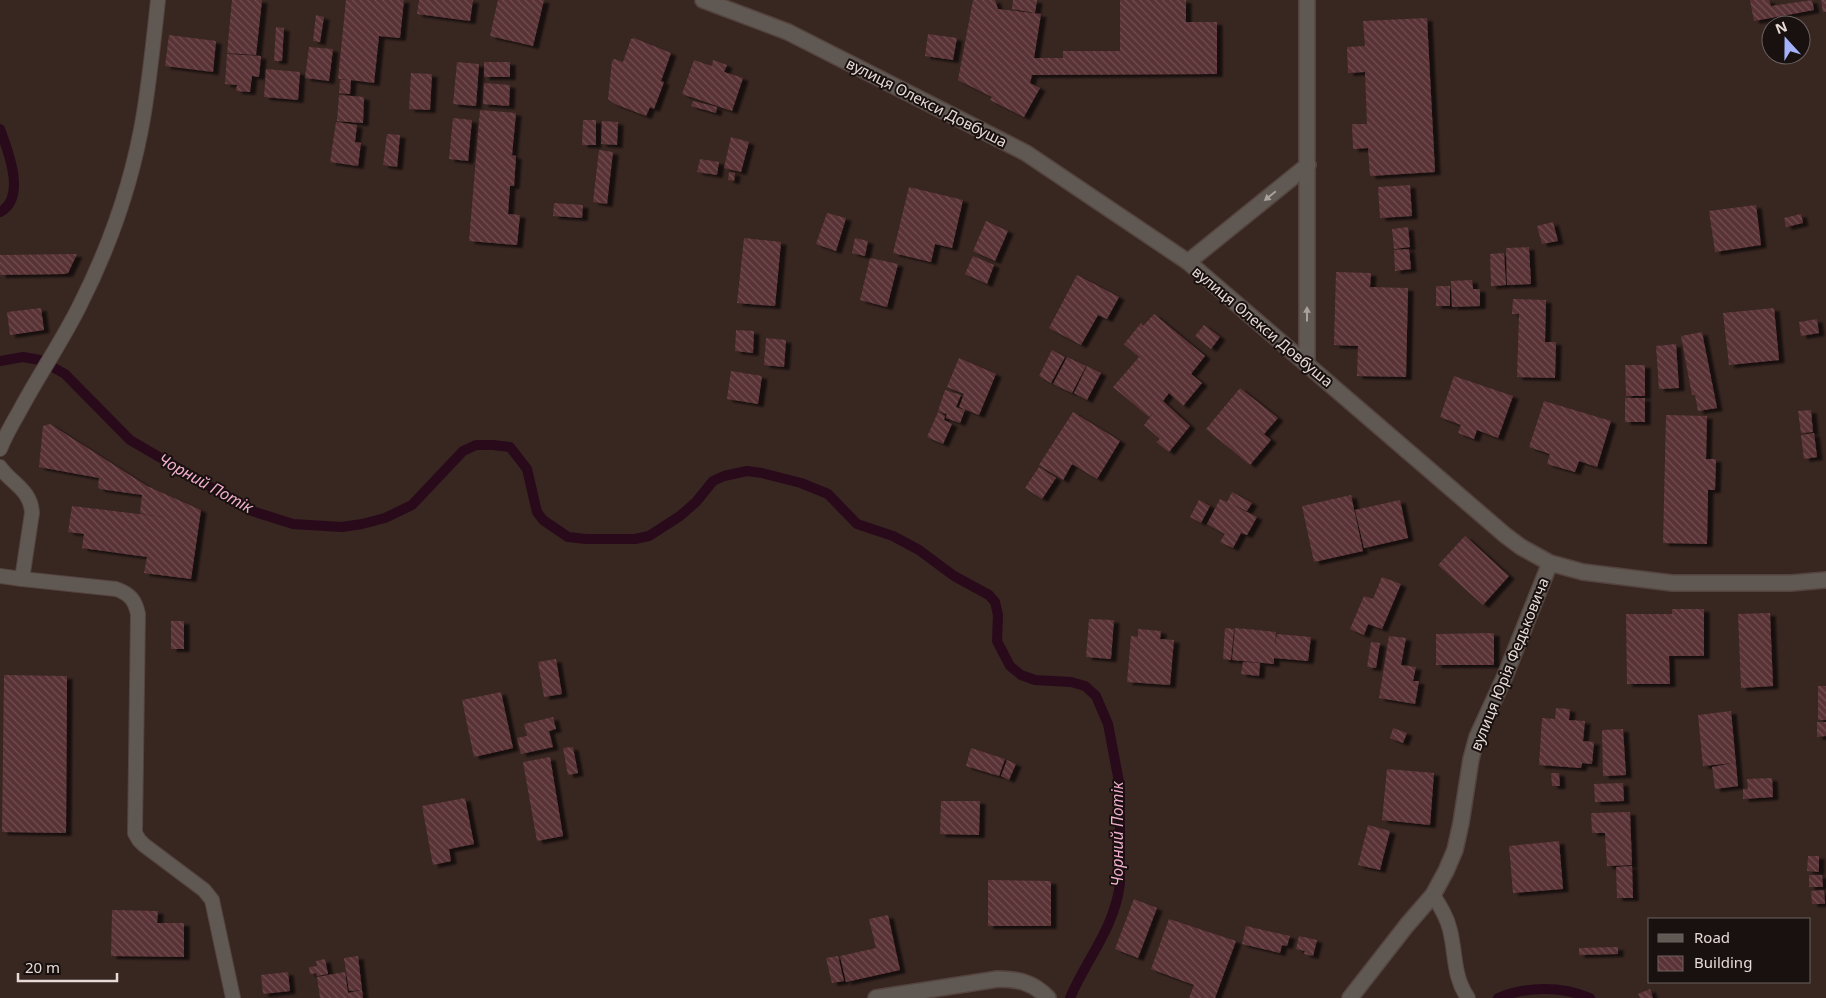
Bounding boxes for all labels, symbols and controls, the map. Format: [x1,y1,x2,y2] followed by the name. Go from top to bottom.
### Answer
[1761,15,1811,65] north arrow
[1772,16,1790,38] text: N
[843,53,1011,151] street label: вулиця Олекси Довбуша
[1264,190,1277,201] one-way arrow
[1188,261,1338,391] street label: вулиця Олекси Довбуша
[1303,306,1311,322] one-way arrow
[155,448,258,519] water label: Чорний Потік
[1465,575,1553,753] street label: вулиця Юрія Федьковича
[1106,780,1128,887] water label: Чорний Потік
[1648,918,1811,983] legend
[1694,927,1730,947] text: Road
[18,950,116,982] scale bar
[1694,952,1752,972] text: Building
[25,957,60,977] text: 20 m

